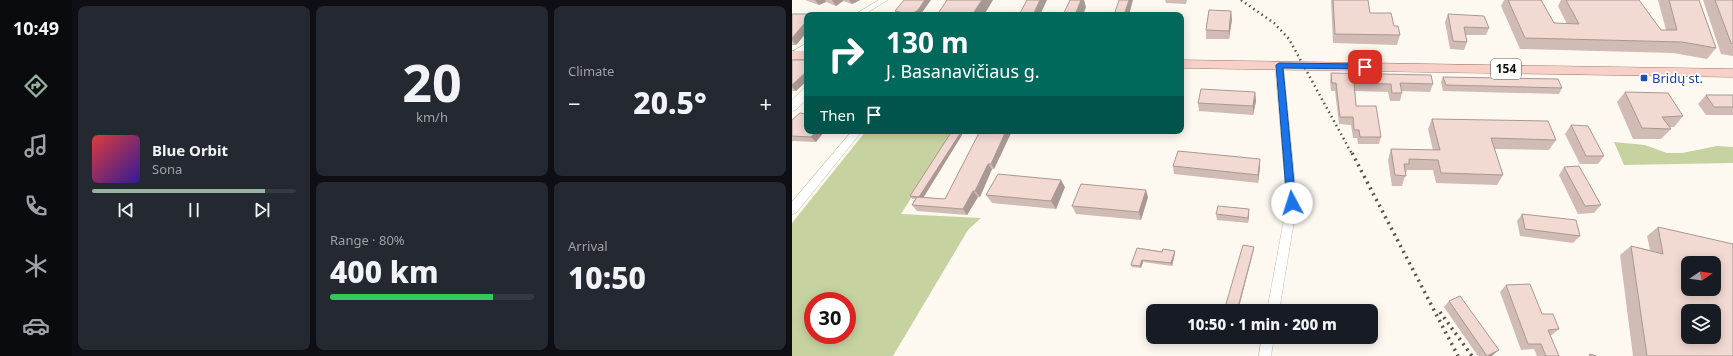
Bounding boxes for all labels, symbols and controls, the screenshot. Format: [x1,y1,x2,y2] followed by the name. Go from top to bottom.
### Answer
[13,16,59,40] text: 10:49
[886,23,969,61] text: 130 m
[820,28,872,80] icon: right
[402,46,462,117] text: 20
[1348,50,1382,84] pin
[1354,56,1376,78] icon: arrive
[886,59,1040,83] text: J. Basanavičiaus g.
[1491,59,1521,79] road number: 154
[568,62,614,80] text: Climate
[1652,69,1703,87] place label: Bridų st.
[22,72,50,100] icon: directions
[1639,73,1649,83] marker: Bridų st.
[633,82,707,123] text: 20.5°
[568,88,581,118] text: −
[759,88,772,118] text: +
[863,104,885,126] icon: arrive
[820,105,855,125] text: Then
[416,108,448,126] text: km/h
[22,132,50,160] icon: music
[152,140,228,160] text: Blue Orbit
[152,160,182,178] text: Sona
[1271,182,1313,224] position arrow
[22,192,50,220] icon: phone
[115,199,137,221] icon: previous
[183,199,205,221] icon: pause
[251,199,273,221] icon: next
[330,231,405,249] text: Range · 80%
[568,237,608,255] text: Arrival
[330,251,439,292] text: 400 km
[22,252,50,280] icon: climate
[1681,256,1721,296] north arrow
[1681,256,1721,344] map controls
[568,257,646,298] text: 10:50
[804,292,856,344] speed limit sign: 30
[1681,304,1721,344] button: layers
[22,312,50,340] icon: car
[1187,314,1337,334] text: 10:50 · 1 min · 200 m

